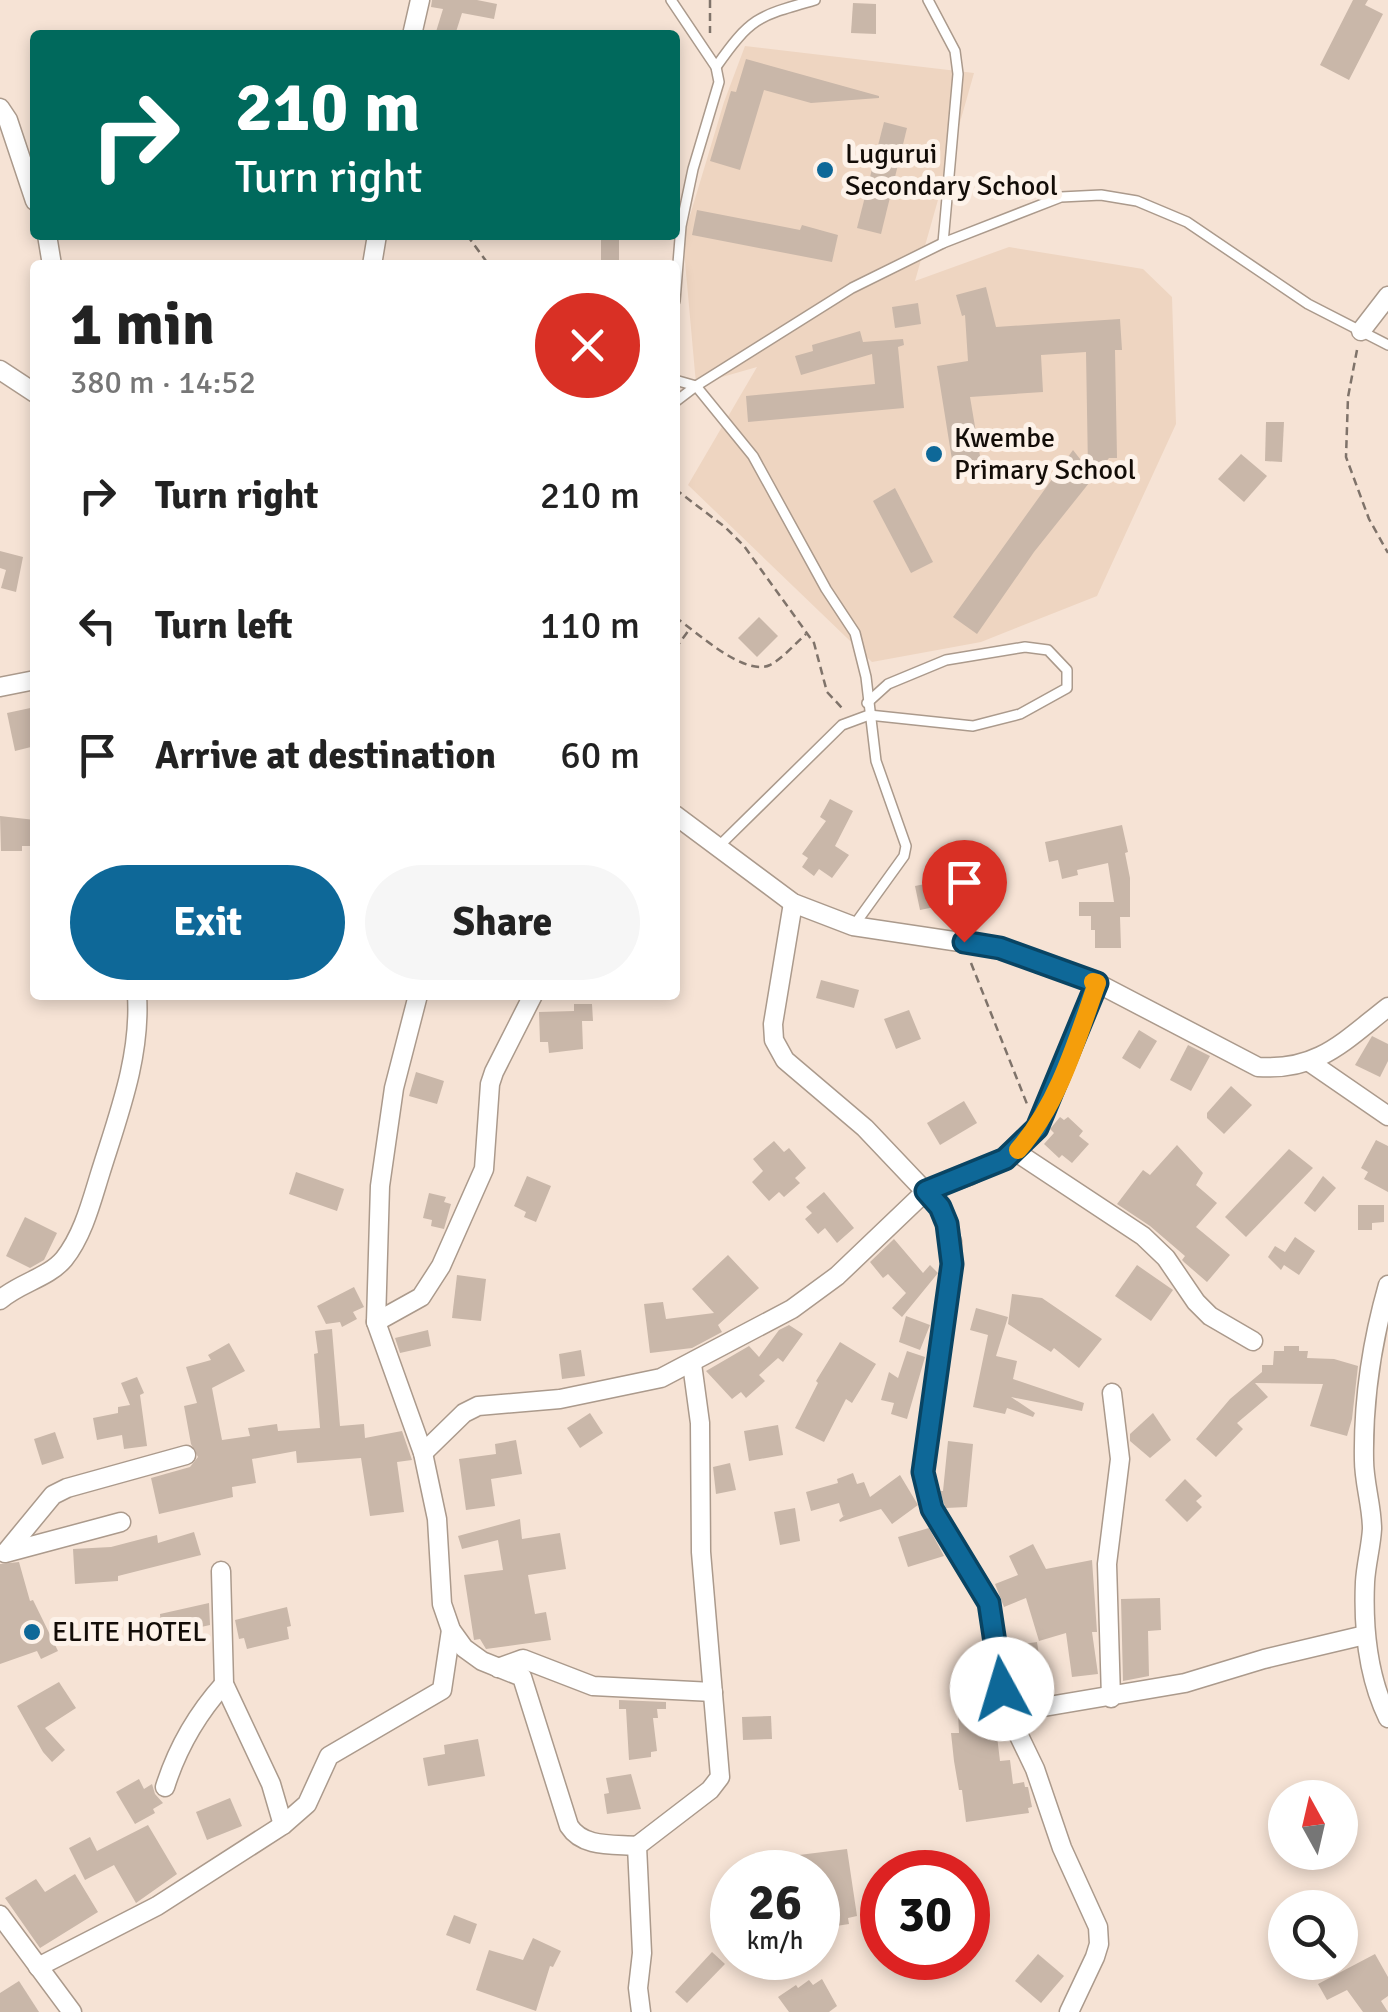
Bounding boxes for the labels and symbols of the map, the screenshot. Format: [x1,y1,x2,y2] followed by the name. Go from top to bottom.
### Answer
[845,137,1058,203] place label: Lugurui Secondary School
[814,159,836,181] marker: Lugurui Secondary School
[954,421,1136,487] place label: Kwembe Primary School
[923,443,945,465] marker: Kwembe Primary School
[922,840,1007,943] pin
[52,1615,207,1649] place label: ELITE HOTEL
[21,1621,43,1643] marker: ELITE HOTEL
[950,1637,1054,1741] position arrow
[1268,1780,1358,1870] north arrow
[860,1850,990,1980] speed limit sign: 30

